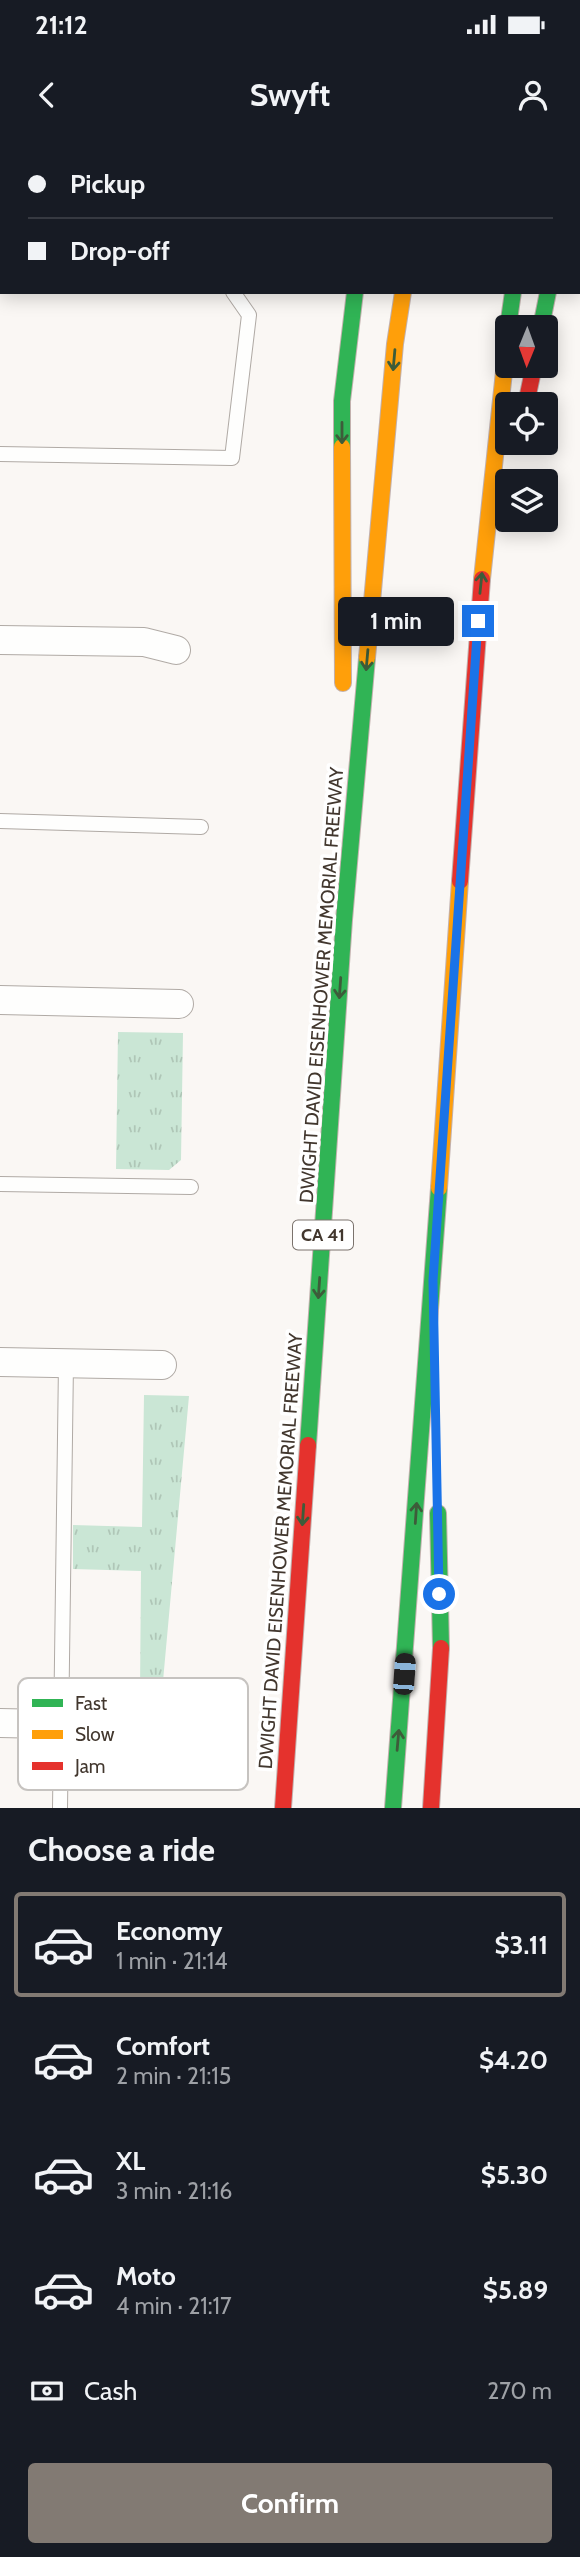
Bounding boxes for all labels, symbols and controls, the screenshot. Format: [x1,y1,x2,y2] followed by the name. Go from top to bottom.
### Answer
[35,9,87,41] text: 21:12
[250,75,330,114] text: Swyft
[28,76,66,114] icon: back
[514,76,552,114] icon: person
[70,168,145,200] text: Pickup
[70,235,170,267] text: Drop-off
[495,315,558,378] north arrow
[495,315,558,532] map controls
[387,348,400,371] one-way arrow
[495,392,558,455] button: locate
[335,421,349,444] one-way arrow
[495,469,558,532] button: layers
[475,572,488,595] one-way arrow
[338,596,454,645] callout: 1 min
[462,605,494,637] route end
[370,607,422,635] text: 1 min
[360,648,373,670] one-way arrow
[295,766,348,1204] street label: DWIGHT DAVID EISENHOWER MEMORIAL FREEWAY
[333,976,346,998] one-way arrow
[293,1220,353,1250] road number: CA 41
[312,1276,325,1299] one-way arrow
[254,1332,307,1770] street label: DWIGHT DAVID EISENHOWER MEMORIAL FREEWAY
[410,1502,423,1525] one-way arrow
[296,1503,309,1526] one-way arrow
[423,1578,455,1610] route start
[393,1652,416,1696] car
[18,1678,248,1790] legend
[75,1692,108,1715] text: Fast
[75,1723,115,1746] text: Slow
[392,1729,405,1752] one-way arrow
[74,1755,105,1778] text: Jam
[28,1830,215,1869] text: Choose a ride
[32,1913,95,1976] icon: car
[116,1915,222,1947] text: Economy
[494,1929,548,1961] text: $3.11
[116,1947,228,1975] text: 1 min · 21:14
[32,2028,95,2091] icon: car
[116,2030,210,2062] text: Comfort
[479,2044,548,2076] text: $4.20
[116,2062,231,2090] text: 2 min · 21:15
[32,2143,95,2206] icon: car
[116,2145,145,2177] text: XL
[481,2159,548,2191] text: $5.30
[116,2177,232,2205] text: 3 min · 21:16
[32,2258,95,2321] icon: car
[116,2260,176,2292] text: Moto
[483,2274,548,2306] text: $5.89
[116,2292,232,2320] text: 4 min · 21:17
[28,2372,66,2410] icon: cash
[84,2375,137,2407] text: Cash
[487,2377,552,2405] text: 270 m
[28,2463,552,2543] button: Confirm

